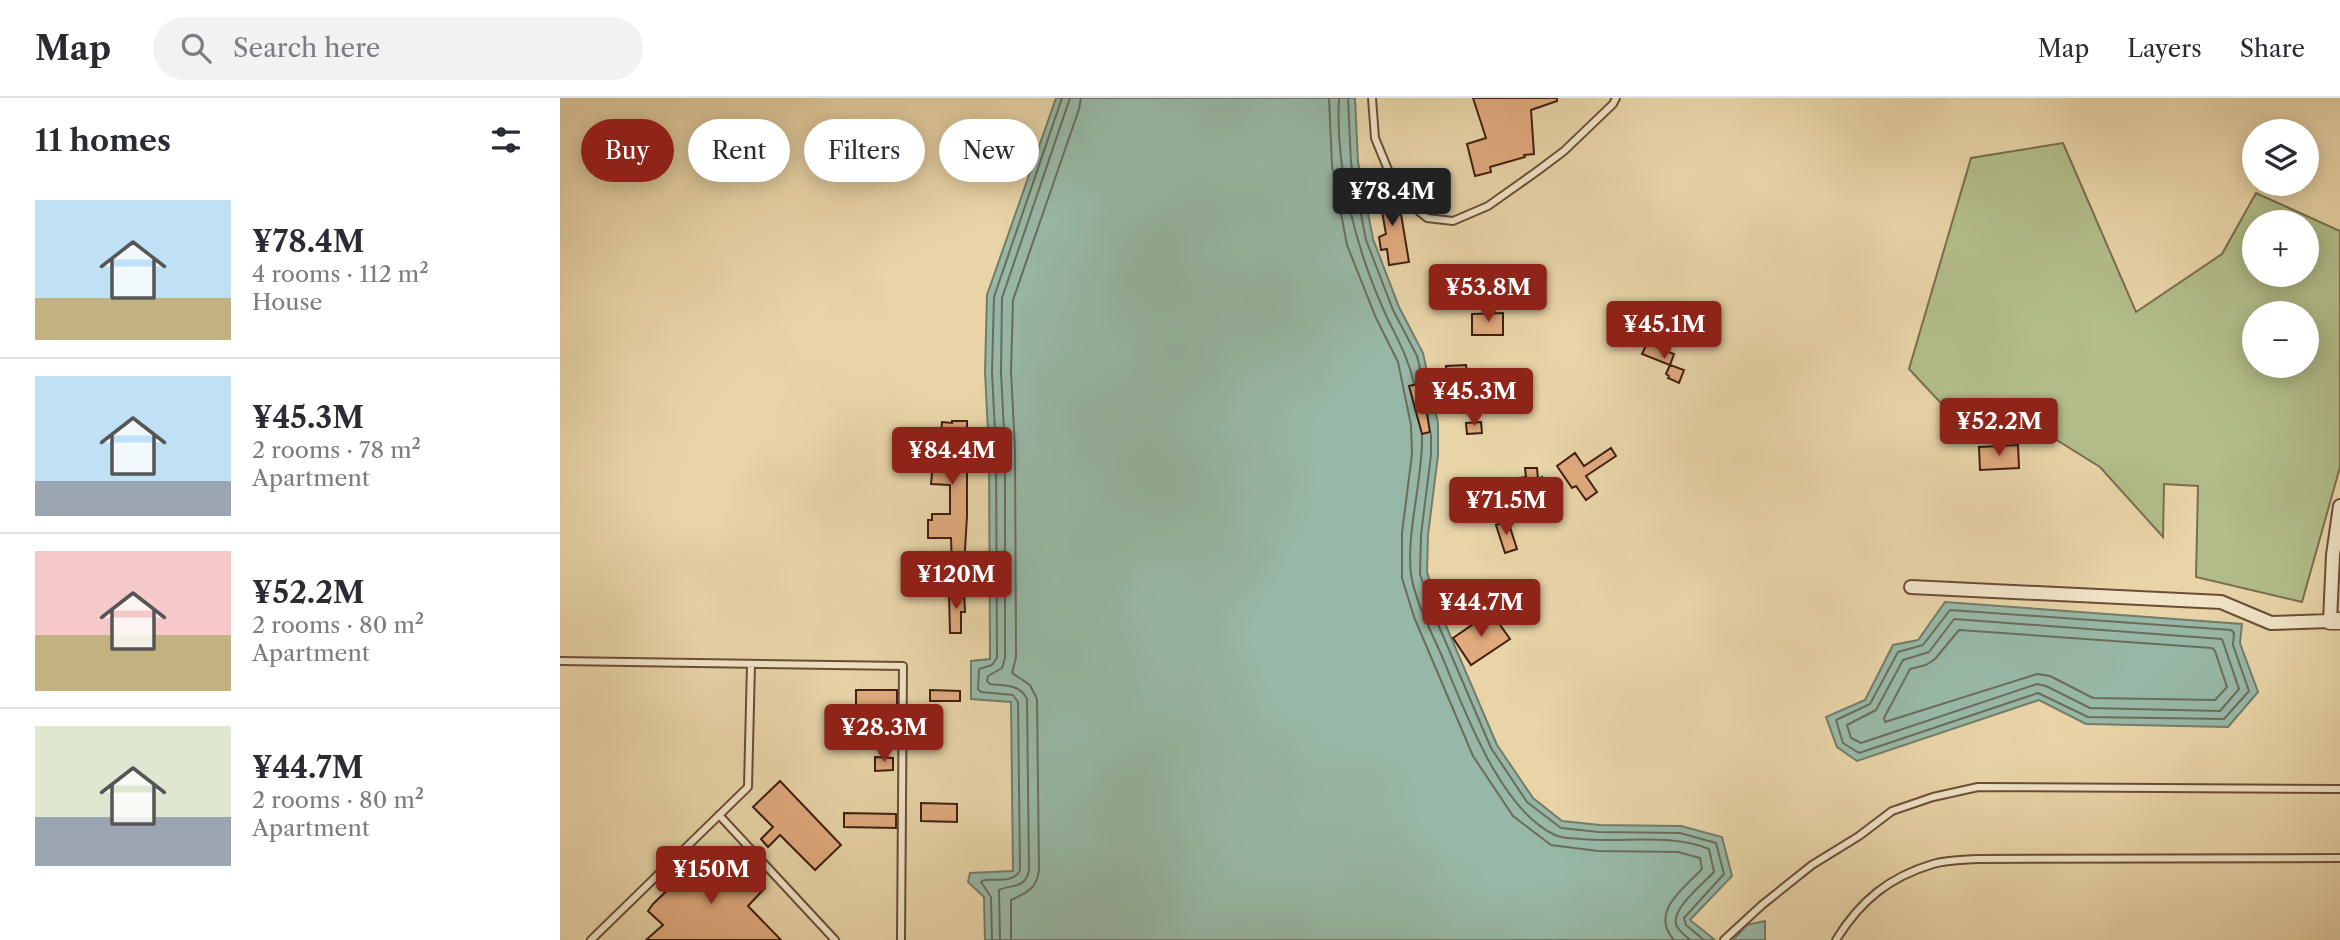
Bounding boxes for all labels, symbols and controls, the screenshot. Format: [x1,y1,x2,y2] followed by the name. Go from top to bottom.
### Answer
[153,17,643,80] search box
[35,28,111,69] text: Map
[177,29,215,67] icon: search
[233,32,380,64] text: Search here
[2038,34,2089,63] text: Map
[2127,34,2202,63] text: Layers
[2240,34,2305,63] text: Share
[581,119,674,182] chip: Buy
[688,119,790,182] chip: Rent
[804,119,925,182] chip: Filters
[939,119,1039,182] chip: New
[2242,119,2319,378] map controls
[2242,119,2319,196] button: layers
[487,121,525,159] icon: filters
[35,122,171,159] text: 11 homes
[1335,169,1449,228] pin: ¥78.4M
[1349,177,1435,205] text: ¥78.4M
[2242,210,2319,287] button: +
[252,223,365,260] text: ¥78.4M
[91,228,175,312] icon: home
[252,260,429,288] text: 4 rooms · 112 m²
[1431,264,1545,324] pin: ¥53.8M
[1445,273,1531,301] text: ¥53.8M
[252,288,322,316] text: House
[2242,301,2319,378] button: −
[1607,302,1721,361] pin: ¥45.1M
[1622,310,1706,338] text: ¥45.1M
[1417,368,1531,428] pin: ¥45.3M
[1431,377,1517,405] text: ¥45.3M
[1942,398,2056,458] pin: ¥52.2M
[252,399,364,436] text: ¥45.3M
[91,404,175,488] icon: home
[1956,407,2042,435] text: ¥52.2M
[895,428,1009,487] pin: ¥84.4M
[252,436,421,464] text: 2 rooms · 78 m²
[908,436,996,464] text: ¥84.4M
[252,464,370,492] text: Apartment
[1449,478,1563,537] pin: ¥71.5M
[1465,486,1547,514] text: ¥71.5M
[907,552,1005,611] pin: ¥120M
[917,560,995,588] text: ¥120M
[252,574,365,611] text: ¥52.2M
[91,579,175,663] icon: home
[1424,580,1538,639] pin: ¥44.7M
[1438,588,1524,616] text: ¥44.7M
[252,611,424,639] text: 2 rooms · 80 m²
[252,639,370,667] text: Apartment
[827,704,941,764] pin: ¥28.3M
[840,713,928,741] text: ¥28.3M
[252,749,364,786] text: ¥44.7M
[91,754,175,838] icon: home
[252,786,424,814] text: 2 rooms · 80 m²
[252,814,370,842] text: Apartment
[662,846,760,906] pin: ¥150M
[672,855,750,883] text: ¥150M

